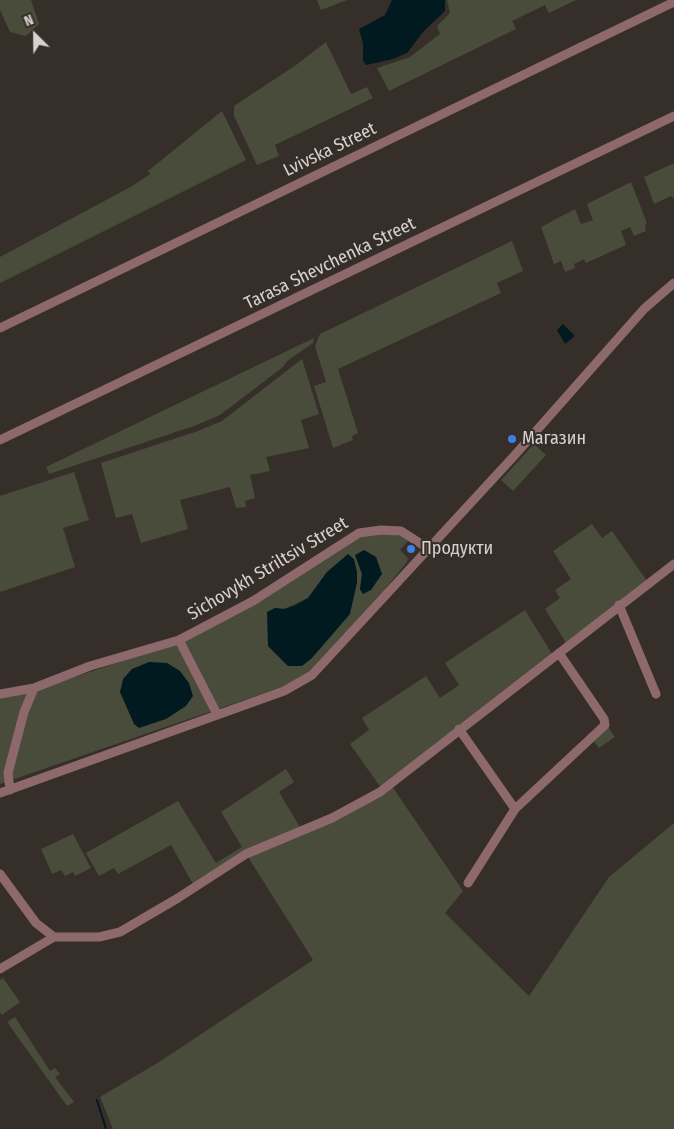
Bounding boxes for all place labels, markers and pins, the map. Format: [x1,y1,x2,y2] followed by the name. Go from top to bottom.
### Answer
[522,428,586,450] place label: Магазин
[506,433,518,445] marker: Магазин
[421,538,493,560] place label: Продукти
[405,543,417,555] marker: Продукти

